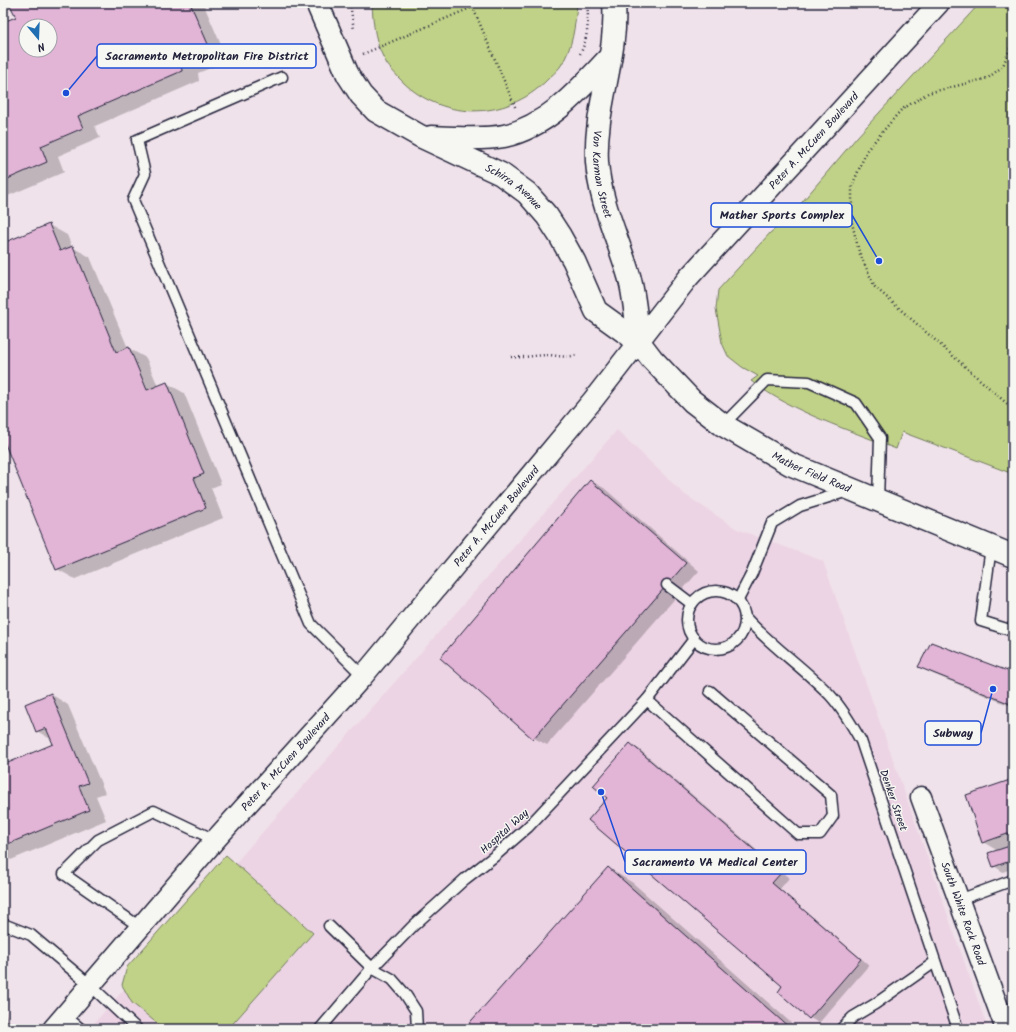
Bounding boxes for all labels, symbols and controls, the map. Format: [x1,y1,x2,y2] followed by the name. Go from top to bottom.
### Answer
[18,18,58,58] north arrow
[35,37,47,56] text: N
[97,44,316,68] callout: Sacramento Metropolitan Fire District
[105,47,309,66] text: Sacramento Metropolitan Fire District
[765,88,864,194] street label: Peter A. McCuen Boulevard
[587,129,617,221] street label: Von Karman Street
[482,160,546,215] street label: Schirra Avenue
[711,203,852,227] callout: Mather Sports Complex
[720,206,845,225] text: Mather Sports Complex
[768,447,854,498] street label: Mather Field Road
[450,462,545,571] street label: Peter A. McCuen Boulevard
[237,709,336,816] street label: Peter A. McCuen Boulevard
[925,721,981,745] callout: Subway
[933,724,974,743] text: Subway
[874,767,912,834] street label: Denker Street
[476,804,534,859] street label: Hospital Way
[625,850,806,874] callout: Sacramento VA Medical Center
[632,853,798,872] text: Sacramento VA Medical Center
[935,859,990,969] street label: South White Rock Road

